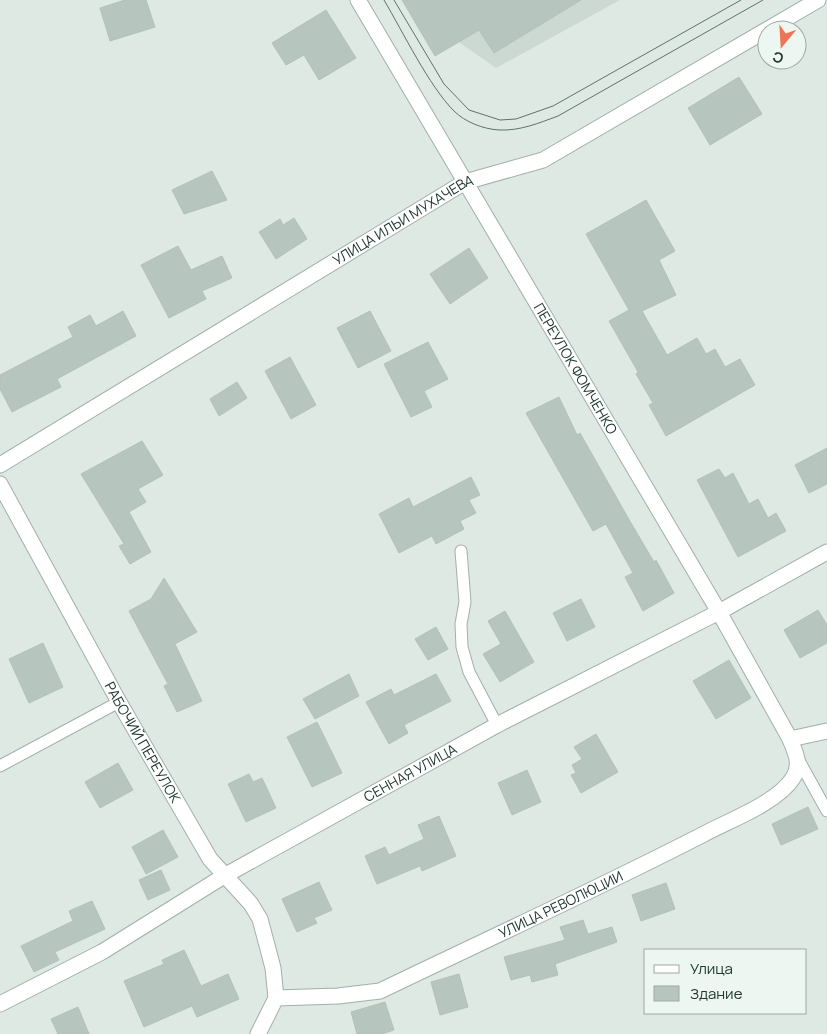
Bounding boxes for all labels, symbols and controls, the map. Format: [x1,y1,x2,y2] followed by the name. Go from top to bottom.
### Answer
[757,20,807,70] north arrow
[770,47,786,68] text: С
[329,170,476,269] street label: УЛИЦА ИЛЬИ МУХАЧЕВА
[530,299,622,437] street label: ПЕРЕУЛОК ФОМЧЕНКО
[101,678,186,807] street label: РАБОЧИЙ ПЕРЕУЛОК
[360,739,460,806] street label: СЕННАЯ УЛИЦА
[495,866,626,942] street label: УЛИЦА РЕВОЛЮЦИИ
[644,949,807,1014] legend
[690,958,733,979] text: Улица
[690,983,743,1004] text: Здание

